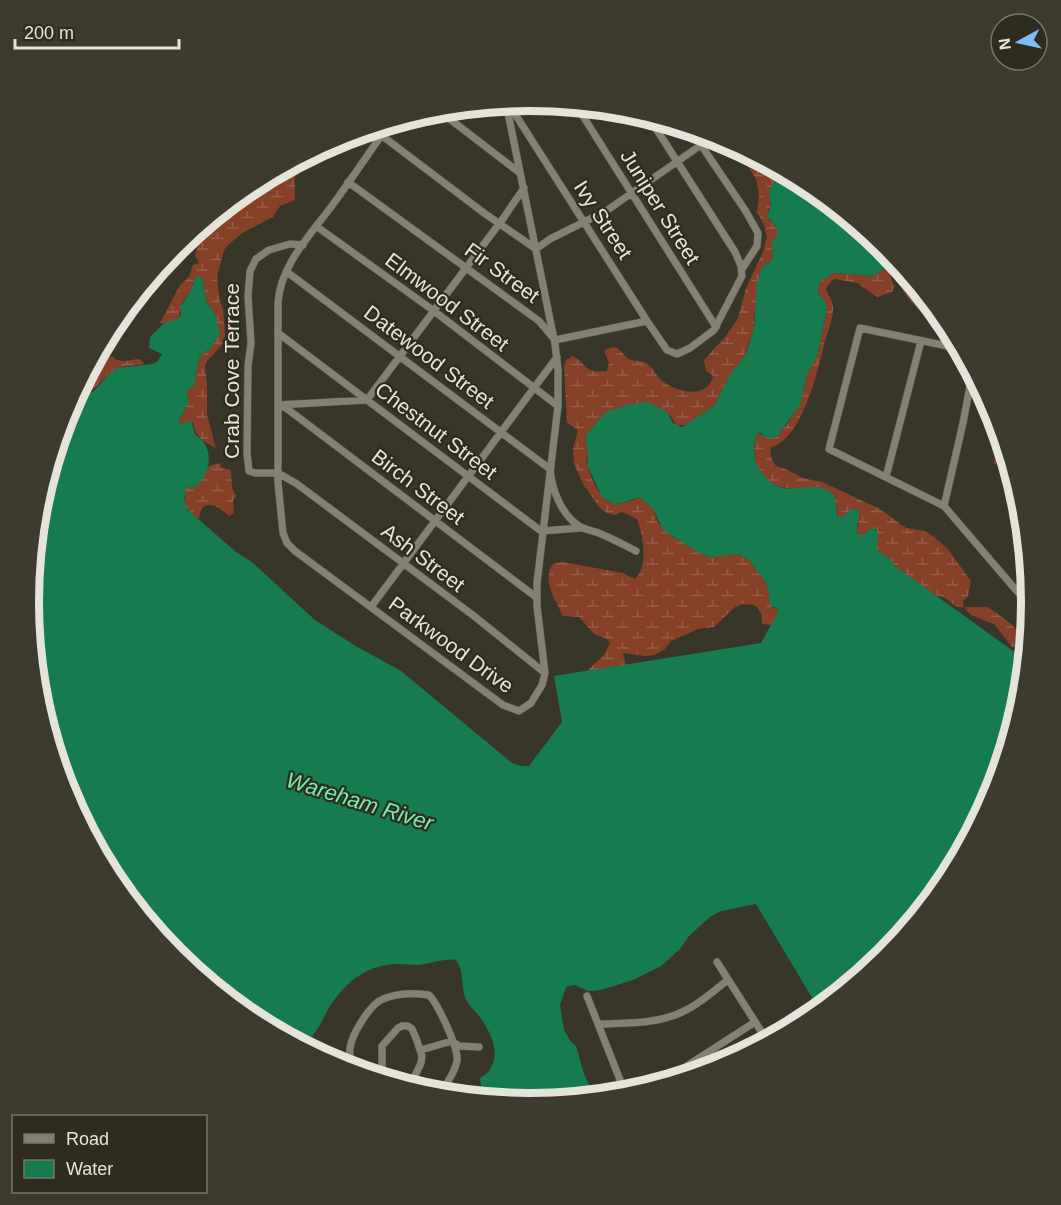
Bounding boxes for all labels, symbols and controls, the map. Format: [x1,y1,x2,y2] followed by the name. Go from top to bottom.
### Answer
[15,12,178,50] scale bar
[989,12,1049,72] north arrow
[24,23,74,43] text: 200 m
[995,37,1014,51] text: N
[616,145,705,268] street label: Juniper Street
[570,176,637,263] street label: Ivy Street
[461,238,544,307] street label: Fir Street
[381,248,514,355] street label: Elmwood Street
[220,283,243,459] street label: Crab Cove Terrace
[360,300,499,413] street label: Datewood Street
[371,378,502,484] street label: Chestnut Street
[368,444,469,529] street label: Birch Street
[377,519,470,596] street label: Ash Street
[385,592,518,697] street label: Parkwood Drive
[283,767,438,836] water label: Wareham River
[12,1115,207,1193] legend
[66,1129,109,1149] text: Road
[66,1159,113,1179] text: Water

